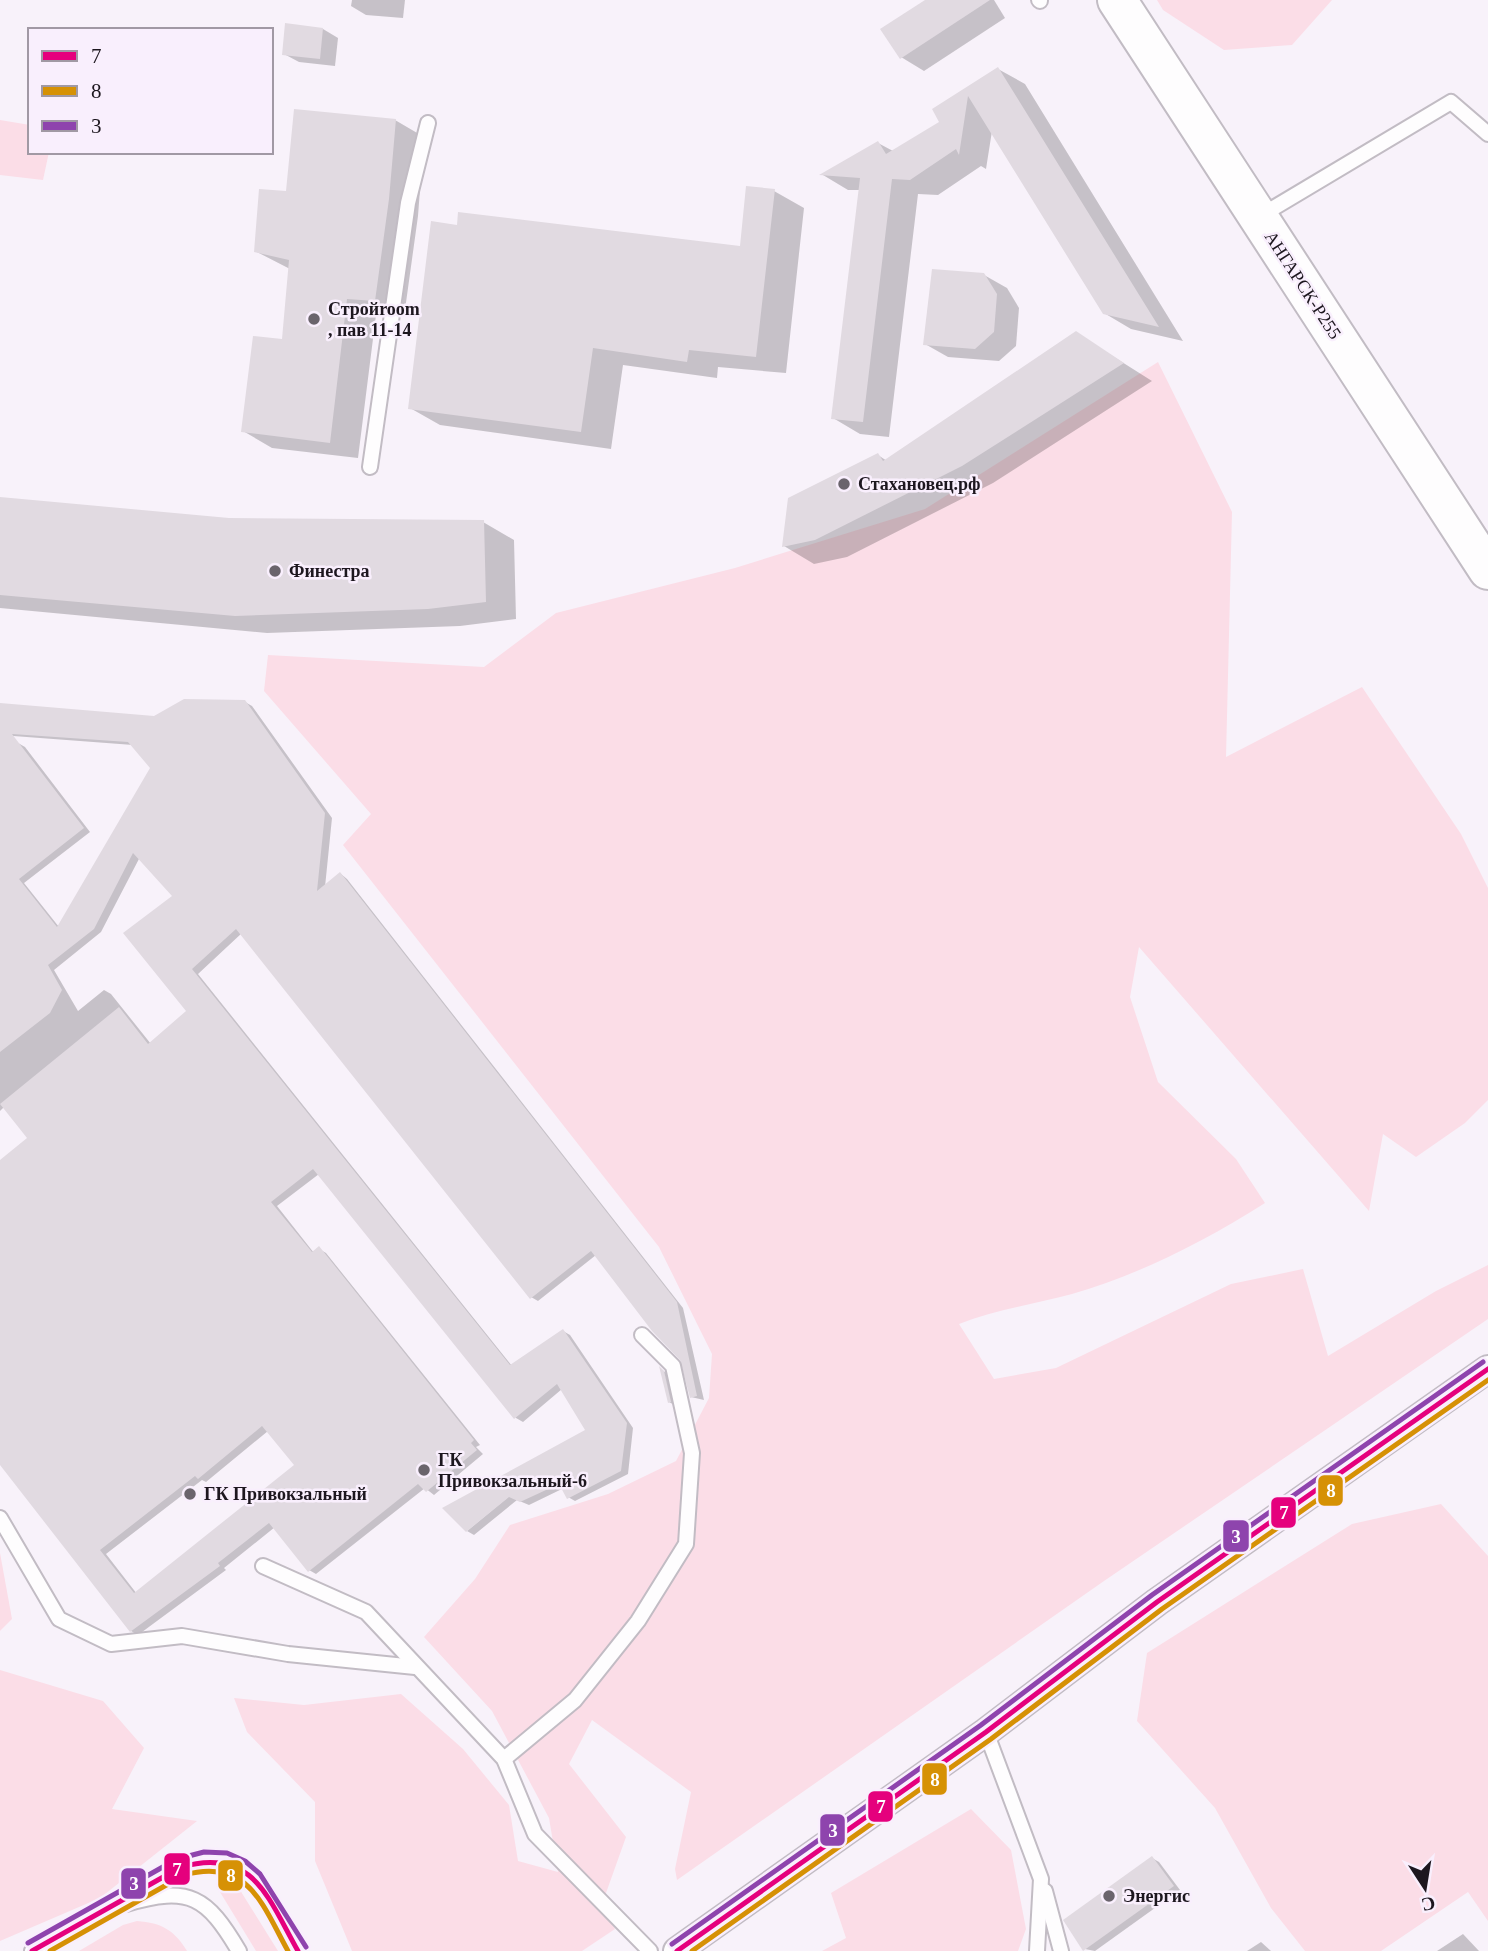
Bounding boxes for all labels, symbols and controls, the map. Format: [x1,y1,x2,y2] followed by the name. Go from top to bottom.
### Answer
[28,28,273,154] legend
[91,44,102,68] text: 7
[91,79,102,103] text: 8
[91,114,102,138] text: 3
[1261,227,1345,343] street label: АНГАРСК-Р255
[328,299,420,340] place label: Стройroom , пав 11-14
[306,311,322,327] marker: Стройroom , пав 11-14
[858,474,981,494] place label: Стахановец.рф
[836,476,852,492] marker: Стахановец.рф
[289,561,369,581] place label: Финестра
[267,563,283,579] marker: Финестра
[438,1450,587,1491] place label: ГК Привокзальный-6
[416,1462,432,1478] marker: ГК Привокзальный-6
[1317,1474,1344,1507] line badge: 8
[1326,1480,1336,1501] text: 8
[204,1484,367,1504] place label: ГК Привокзальный
[182,1486,198,1502] marker: ГК Привокзальный
[1270,1496,1297,1529] line badge: 7
[1279,1502,1289,1523] text: 7
[1222,1519,1250,1553] line badge: 3
[1231,1526,1241,1547] text: 3
[921,1762,948,1796] line badge: 8
[930,1769,940,1790] text: 8
[867,1790,894,1823] line badge: 7
[876,1796,886,1817] text: 7
[819,1813,846,1847] line badge: 3
[828,1820,838,1841] text: 3
[163,1852,191,1886] line badge: 7
[1390,1853,1460,1923] north arrow
[172,1859,182,1880] text: 7
[217,1859,244,1892] line badge: 8
[226,1865,236,1886] text: 8
[120,1867,147,1900] line badge: 3
[129,1873,139,1894] text: 3
[1123,1886,1190,1906] place label: Энергис
[1101,1888,1117,1904] marker: Энергис
[1420,1892,1437,1916] text: С

